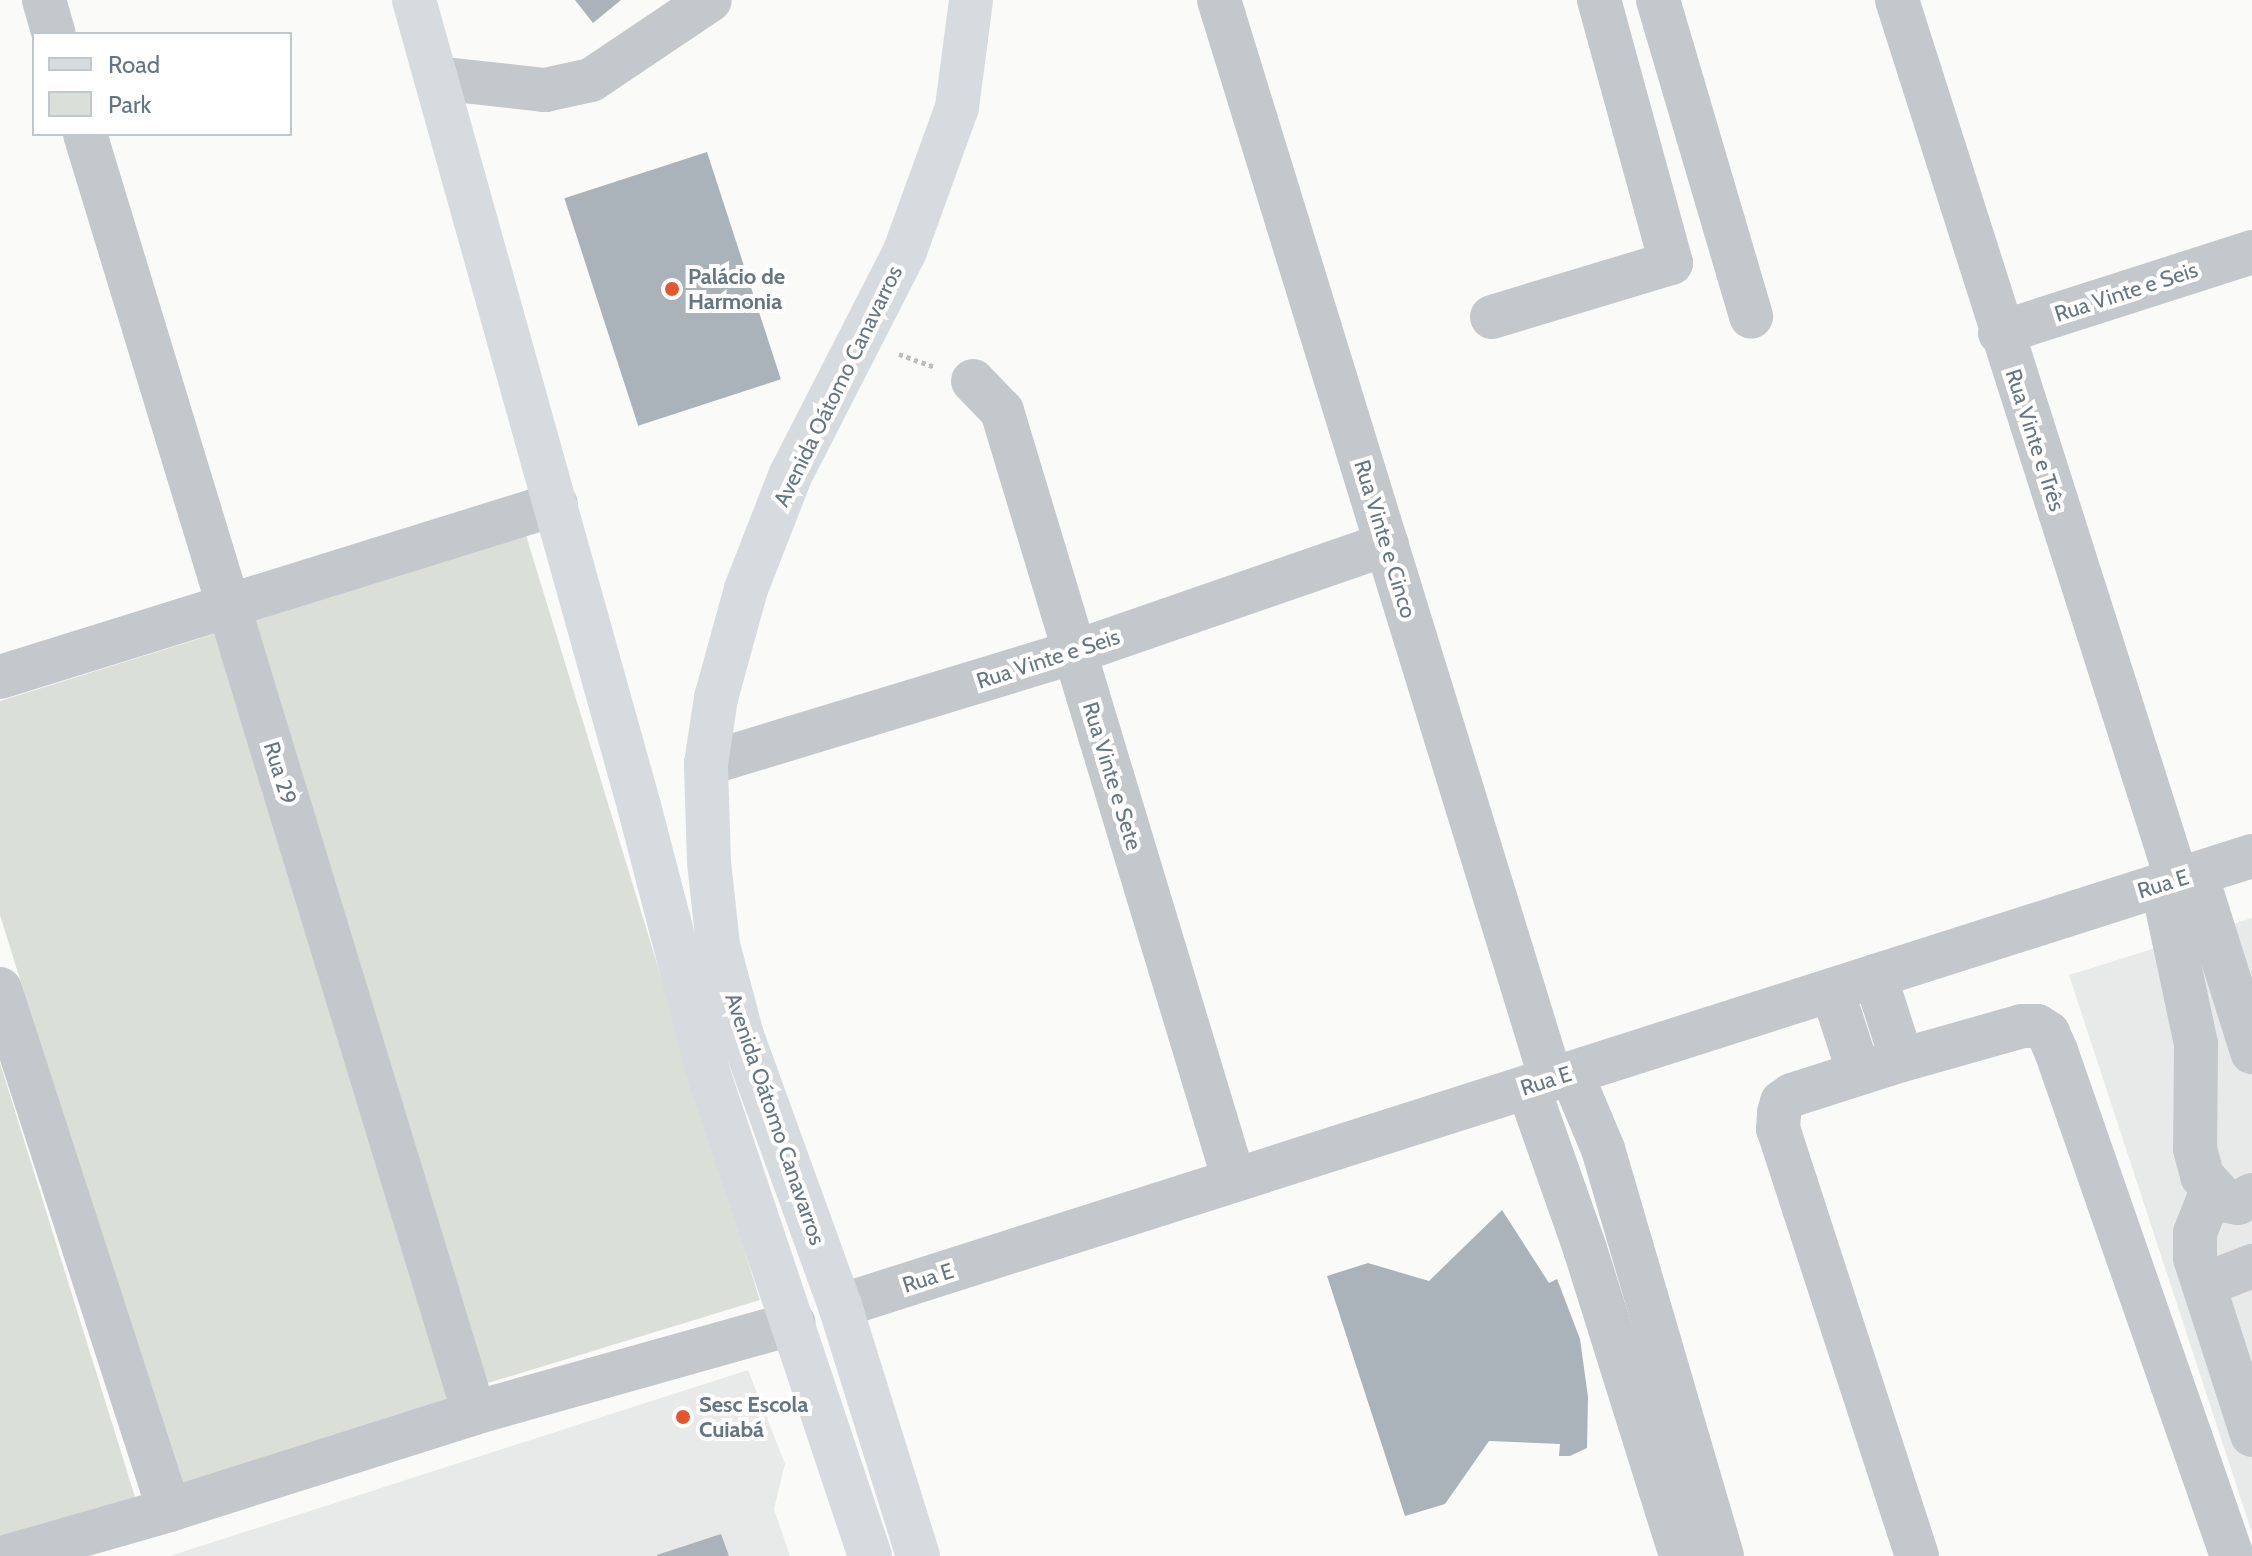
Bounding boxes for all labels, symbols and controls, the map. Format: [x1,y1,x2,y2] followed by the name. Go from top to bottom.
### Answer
[32,32,292,136] legend
[108,50,160,79] text: Road
[108,90,151,119] text: Park
[2051,256,2201,328] street label: Rua Vinte e Seis
[768,261,908,511] street label: Avenida Oátomo Canavarros
[688,263,785,314] place label: Palácio de Harmonia
[663,280,681,298] marker: Palácio de Harmonia
[2000,366,2070,514] street label: Rua Vinte e Três
[1348,457,1422,621] street label: Rua Vinte e Cinco
[973,623,1123,695] street label: Rua Vinte e Seis
[1077,699,1147,853] street label: Rua Vinte e Sete
[258,739,302,807] street label: Rua 29
[2134,864,2192,904] street label: Rua E
[719,989,831,1249] street label: Avenida Oátomo Canavarros
[1517,1060,1575,1102] street label: Rua E
[899,1257,957,1299] street label: Rua E
[699,1391,808,1442] place label: Sesc Escola Cuiabá
[674,1408,692,1426] marker: Sesc Escola Cuiabá

